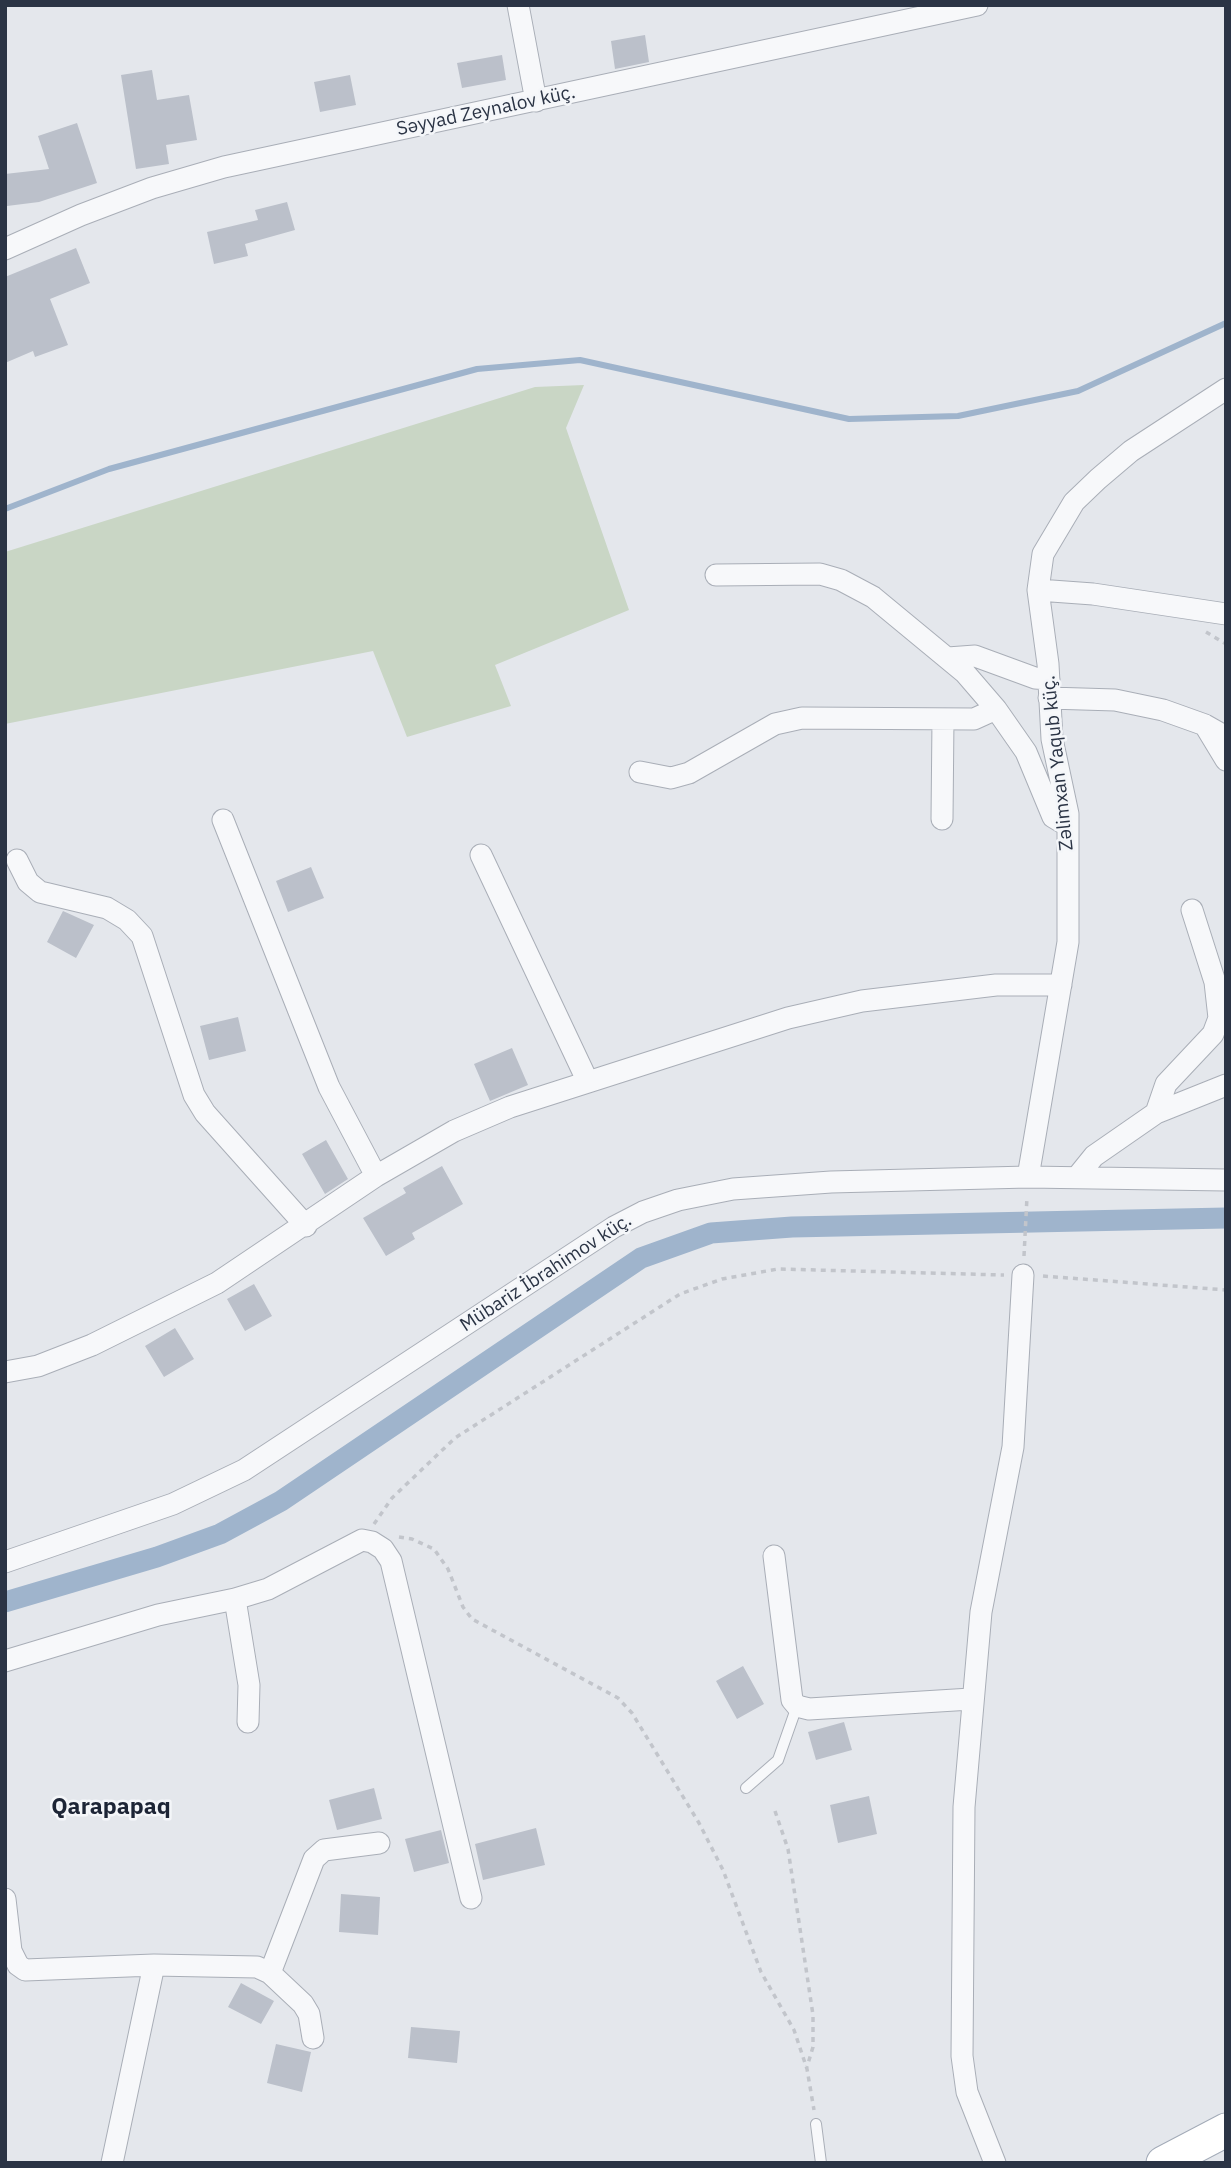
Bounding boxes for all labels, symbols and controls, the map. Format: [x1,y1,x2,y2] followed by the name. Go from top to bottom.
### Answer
[395,81,577,141] street label: Səyyad Zeynalov küç.
[1037,674,1079,852] street label: Zəlimxan Yaqub küç.
[456,1209,636,1337] street label: Mübariz İbrahimov küç.
[51,1793,171,1821] district label: Qarapapaq

